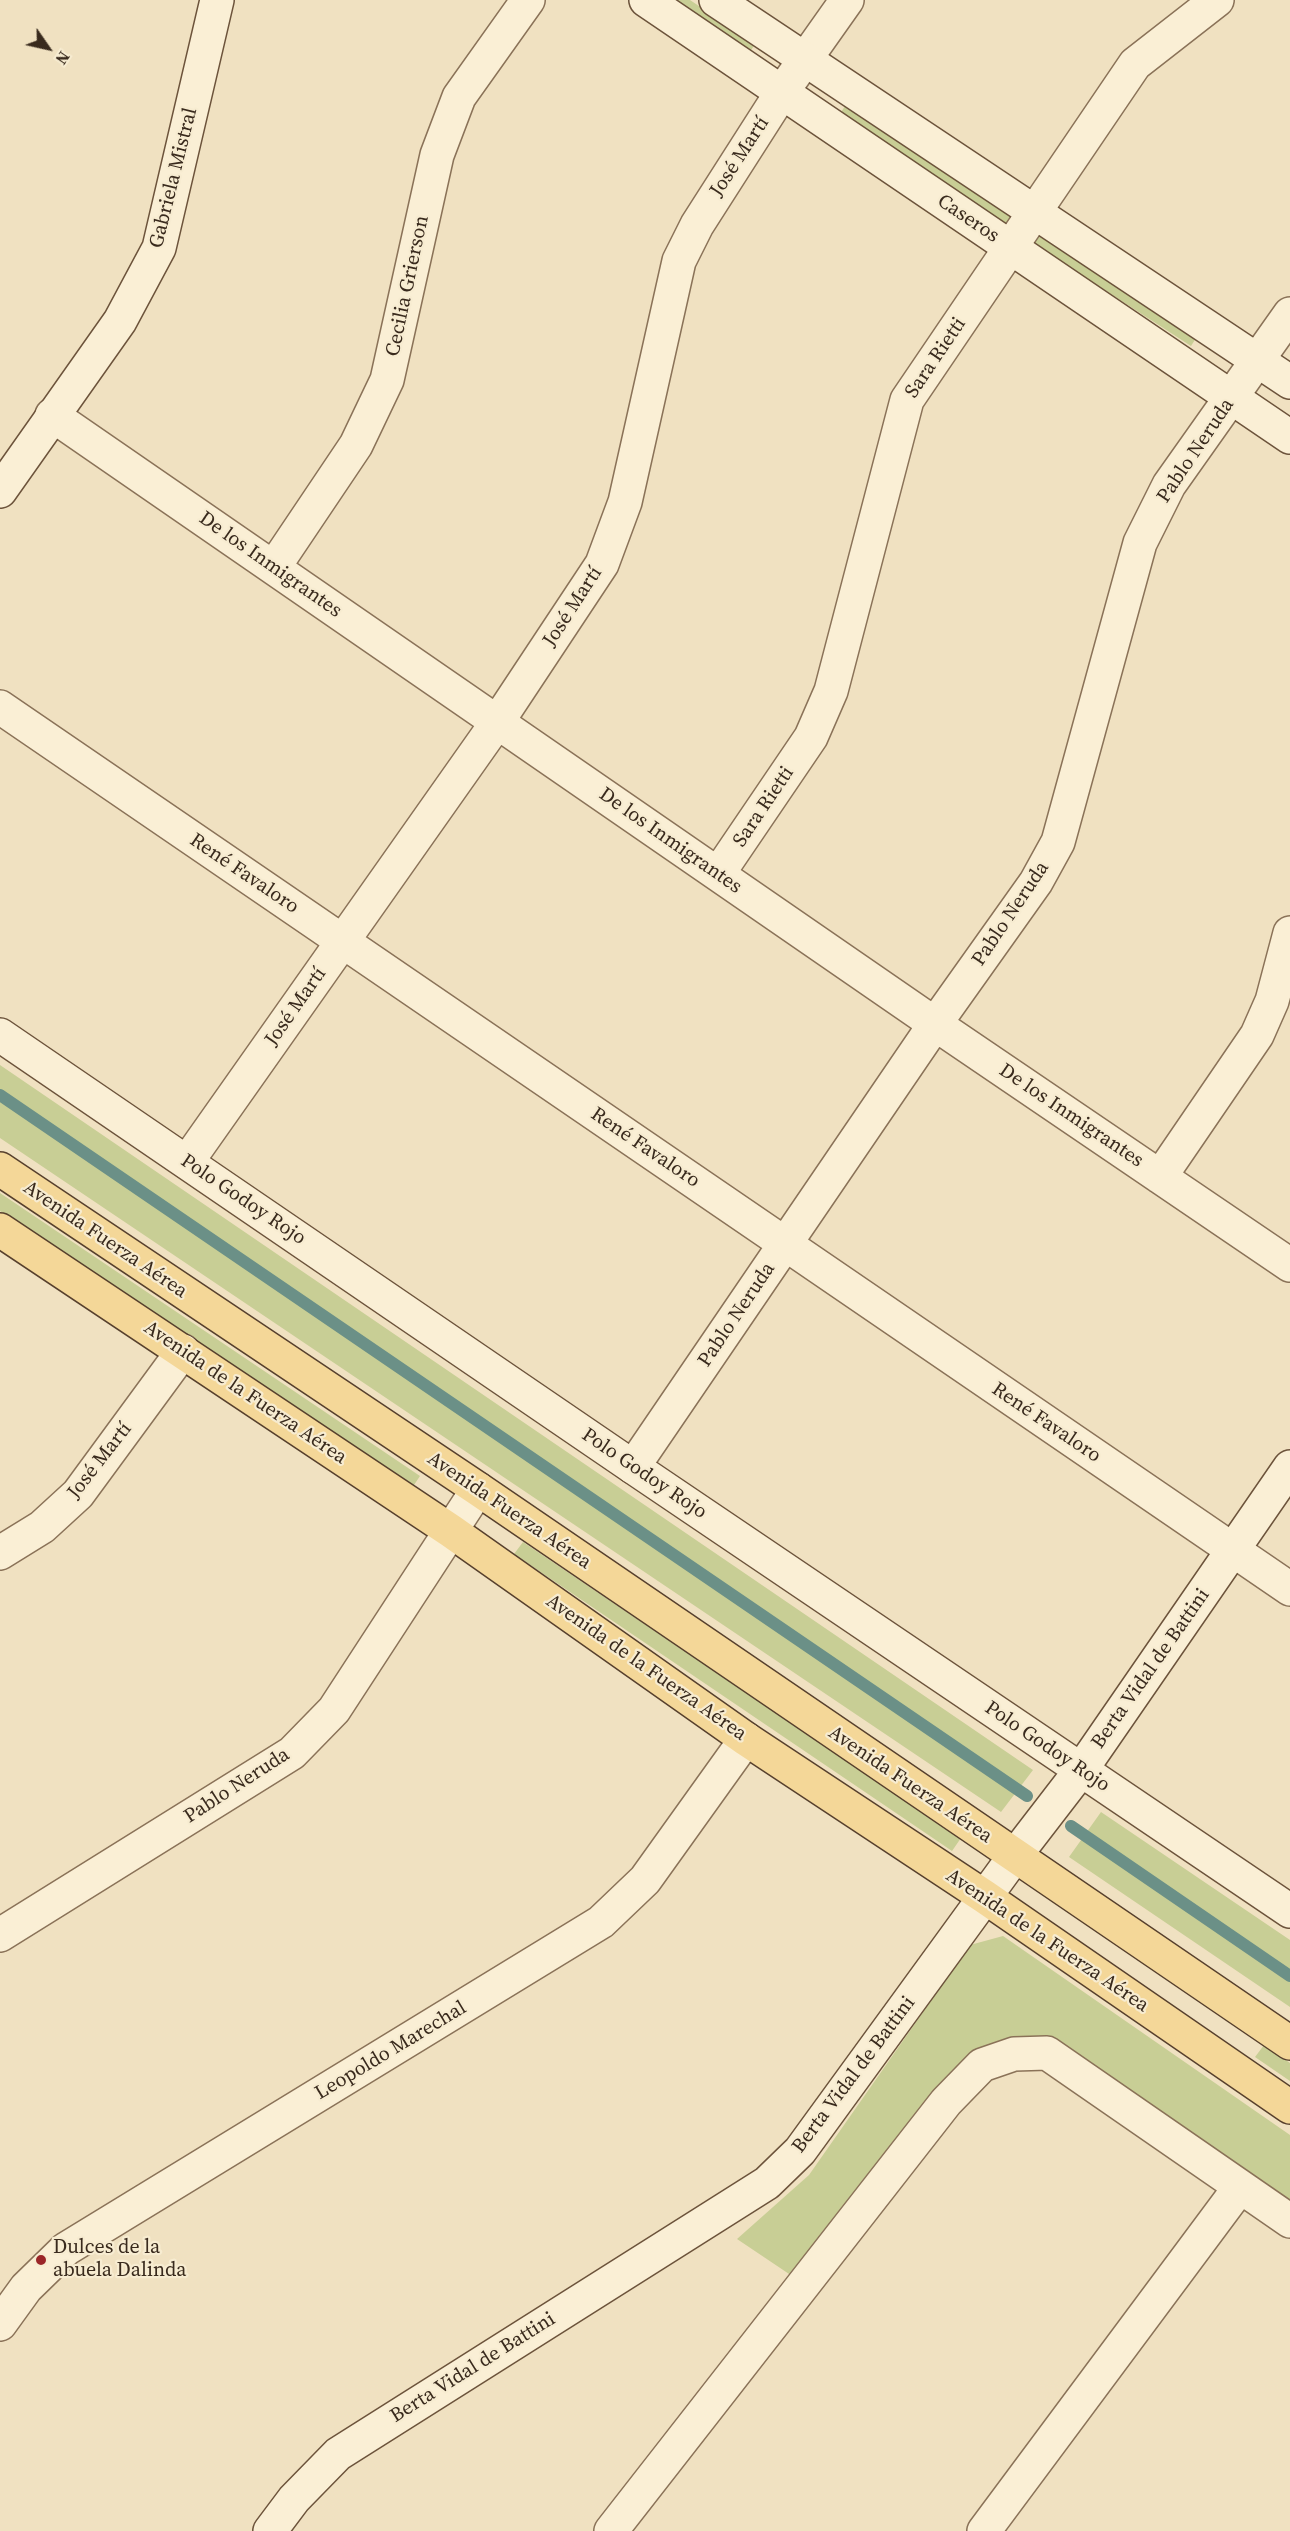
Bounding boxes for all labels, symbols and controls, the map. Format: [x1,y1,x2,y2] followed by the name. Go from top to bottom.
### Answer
[18,18,78,78] north arrow
[51,47,75,69] text: N
[145,105,203,251] street label: Gabriela Mistral
[705,112,775,202] street label: José Martí
[932,190,1004,248] street label: Caseros
[381,213,435,359] street label: Cecilia Grierson
[900,313,972,403] street label: Sara Rietti
[1152,394,1240,508] street label: Pablo Neruda
[194,507,346,623] street label: De los Inmigrantes
[538,562,608,652] street label: José Martí
[728,762,800,852] street label: Sara Rietti
[594,783,746,899] street label: De los Inmigrantes
[185,829,303,919] street label: René Favaloro
[967,857,1055,971] street label: Pablo Neruda
[260,963,332,1051] street label: José Martí
[994,1059,1148,1173] street label: De los Inmigrantes
[586,1103,704,1193] street label: René Favaloro
[176,1149,310,1251] street label: Polo Godoy Rojo
[18,1176,192,1304] street label: Avenida Fuerza Aérea
[693,1258,781,1372] street label: Pablo Neruda
[139,1316,351,1470] street label: Avenida de la Fuerza Aérea
[987,1378,1105,1468] street label: René Favaloro
[63,1418,137,1504] street label: José Martí
[577,1423,711,1525] street label: Polo Godoy Rojo
[422,1447,596,1575] street label: Avenida Fuerza Aérea
[1087,1584,1215,1754] street label: Berta Vidal de Battini
[541,1589,751,1747] street label: Avenida de la Fuerza Aérea
[980,1696,1114,1798] street label: Polo Godoy Rojo
[823,1721,997,1849] street label: Avenida Fuerza Aérea
[180,1743,294,1829] street label: Pablo Neruda
[941,1864,1153,2018] street label: Avenida de la Fuerza Aérea
[787,1992,921,2158] street label: Berta Vidal de Battini
[311,1996,471,2106] street label: Leopoldo Marechal
[53,2236,186,2283] place label: Dulces de la abuela Dalinda
[34,2253,48,2267] marker: Dulces de la abuela Dalinda
[386,2308,560,2428] street label: Berta Vidal de Battini

